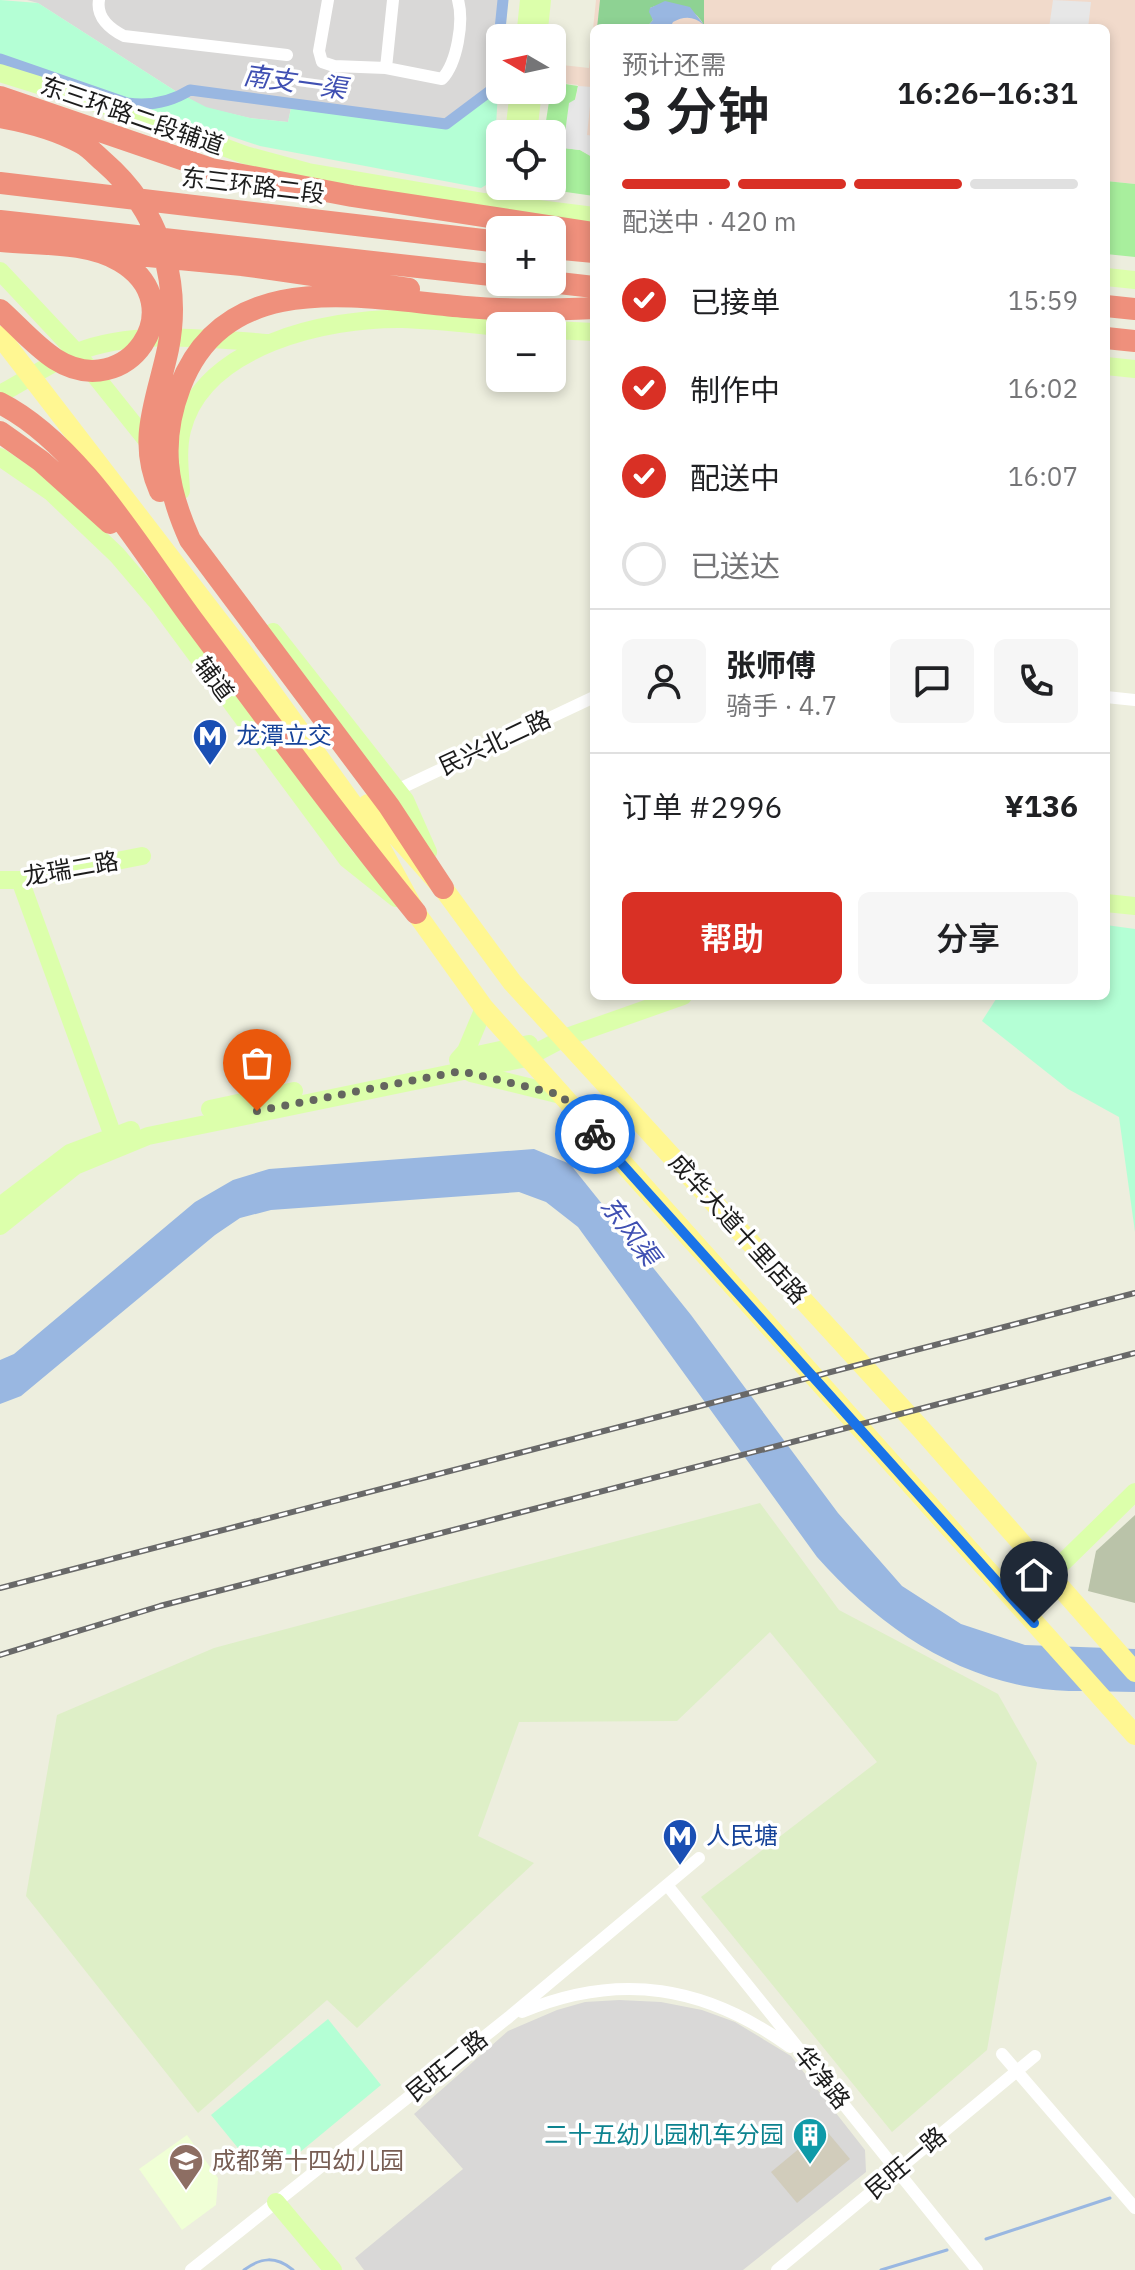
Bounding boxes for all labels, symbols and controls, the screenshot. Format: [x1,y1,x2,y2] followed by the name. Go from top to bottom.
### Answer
[486,24,566,104] north arrow
[486,24,566,392] map controls
[622,47,726,81] text: 预计还需
[241,57,353,106] water label: 南支一渠
[36,69,228,161] street label: 东三环路二段辅道
[897,73,1078,112] text: 16:26–16:31
[622,77,769,144] text: 3 分钟
[486,120,566,200] button: locate
[180,160,327,210] street label: 东三环路二段
[622,204,796,238] text: 配送中 · 420 m
[486,216,566,296] button: +
[622,278,666,322] icon: check
[690,282,780,321] text: 已接单
[1008,283,1078,317] text: 15:59
[486,312,566,392] button: −
[622,366,666,410] icon: check
[690,370,780,409] text: 制作中
[1008,371,1078,405] text: 16:02
[622,454,666,498] icon: check
[690,458,780,497] text: 配送中
[1008,459,1078,493] text: 16:07
[690,546,780,585] text: 已送达
[622,639,706,723] button: person
[890,639,974,723] button: chat
[994,639,1078,723] button: phone
[726,645,816,684] text: 张师傅
[188,650,242,707] street label: 辅道
[726,688,837,722] text: 骑手 · 4.7
[433,702,556,782] street label: 民兴北二路
[191,717,229,767] metro station icon: 龙潭立交
[236,719,332,751] place label: 龙潭立交
[1005,786,1078,825] text: ¥136
[622,787,782,826] text: 订单 #2996
[21,844,121,892] street label: 龙瑞二路
[622,892,842,984] button: 帮助
[858,892,1078,984] button: 分享
[223,1029,291,1111] pin
[235,1041,279,1085] icon: bag
[555,1094,635,1174] courier
[573,1112,617,1156] icon: bike
[663,1146,815,1310] street label: 成华大道十里店路
[594,1189,670,1275] water label: 东风渠
[1000,1541,1068,1623] pin
[1012,1553,1056,1597] icon: home
[661,1817,699,1867] metro station icon: 人民塘
[706,1819,778,1851] place label: 人民塘
[399,2023,494,2108] street label: 民旺二路
[788,2039,858,2115] street label: 华净路
[791,2116,829,2166] building icon: 二十五幼儿园机车分园
[544,2118,784,2150] place label: 二十五幼儿园机车分园
[858,2119,952,2205] street label: 民旺一路
[167,2142,205,2192] school or university icon: 成都第十四幼儿园
[212,2144,404,2176] place label: 成都第十四幼儿园

